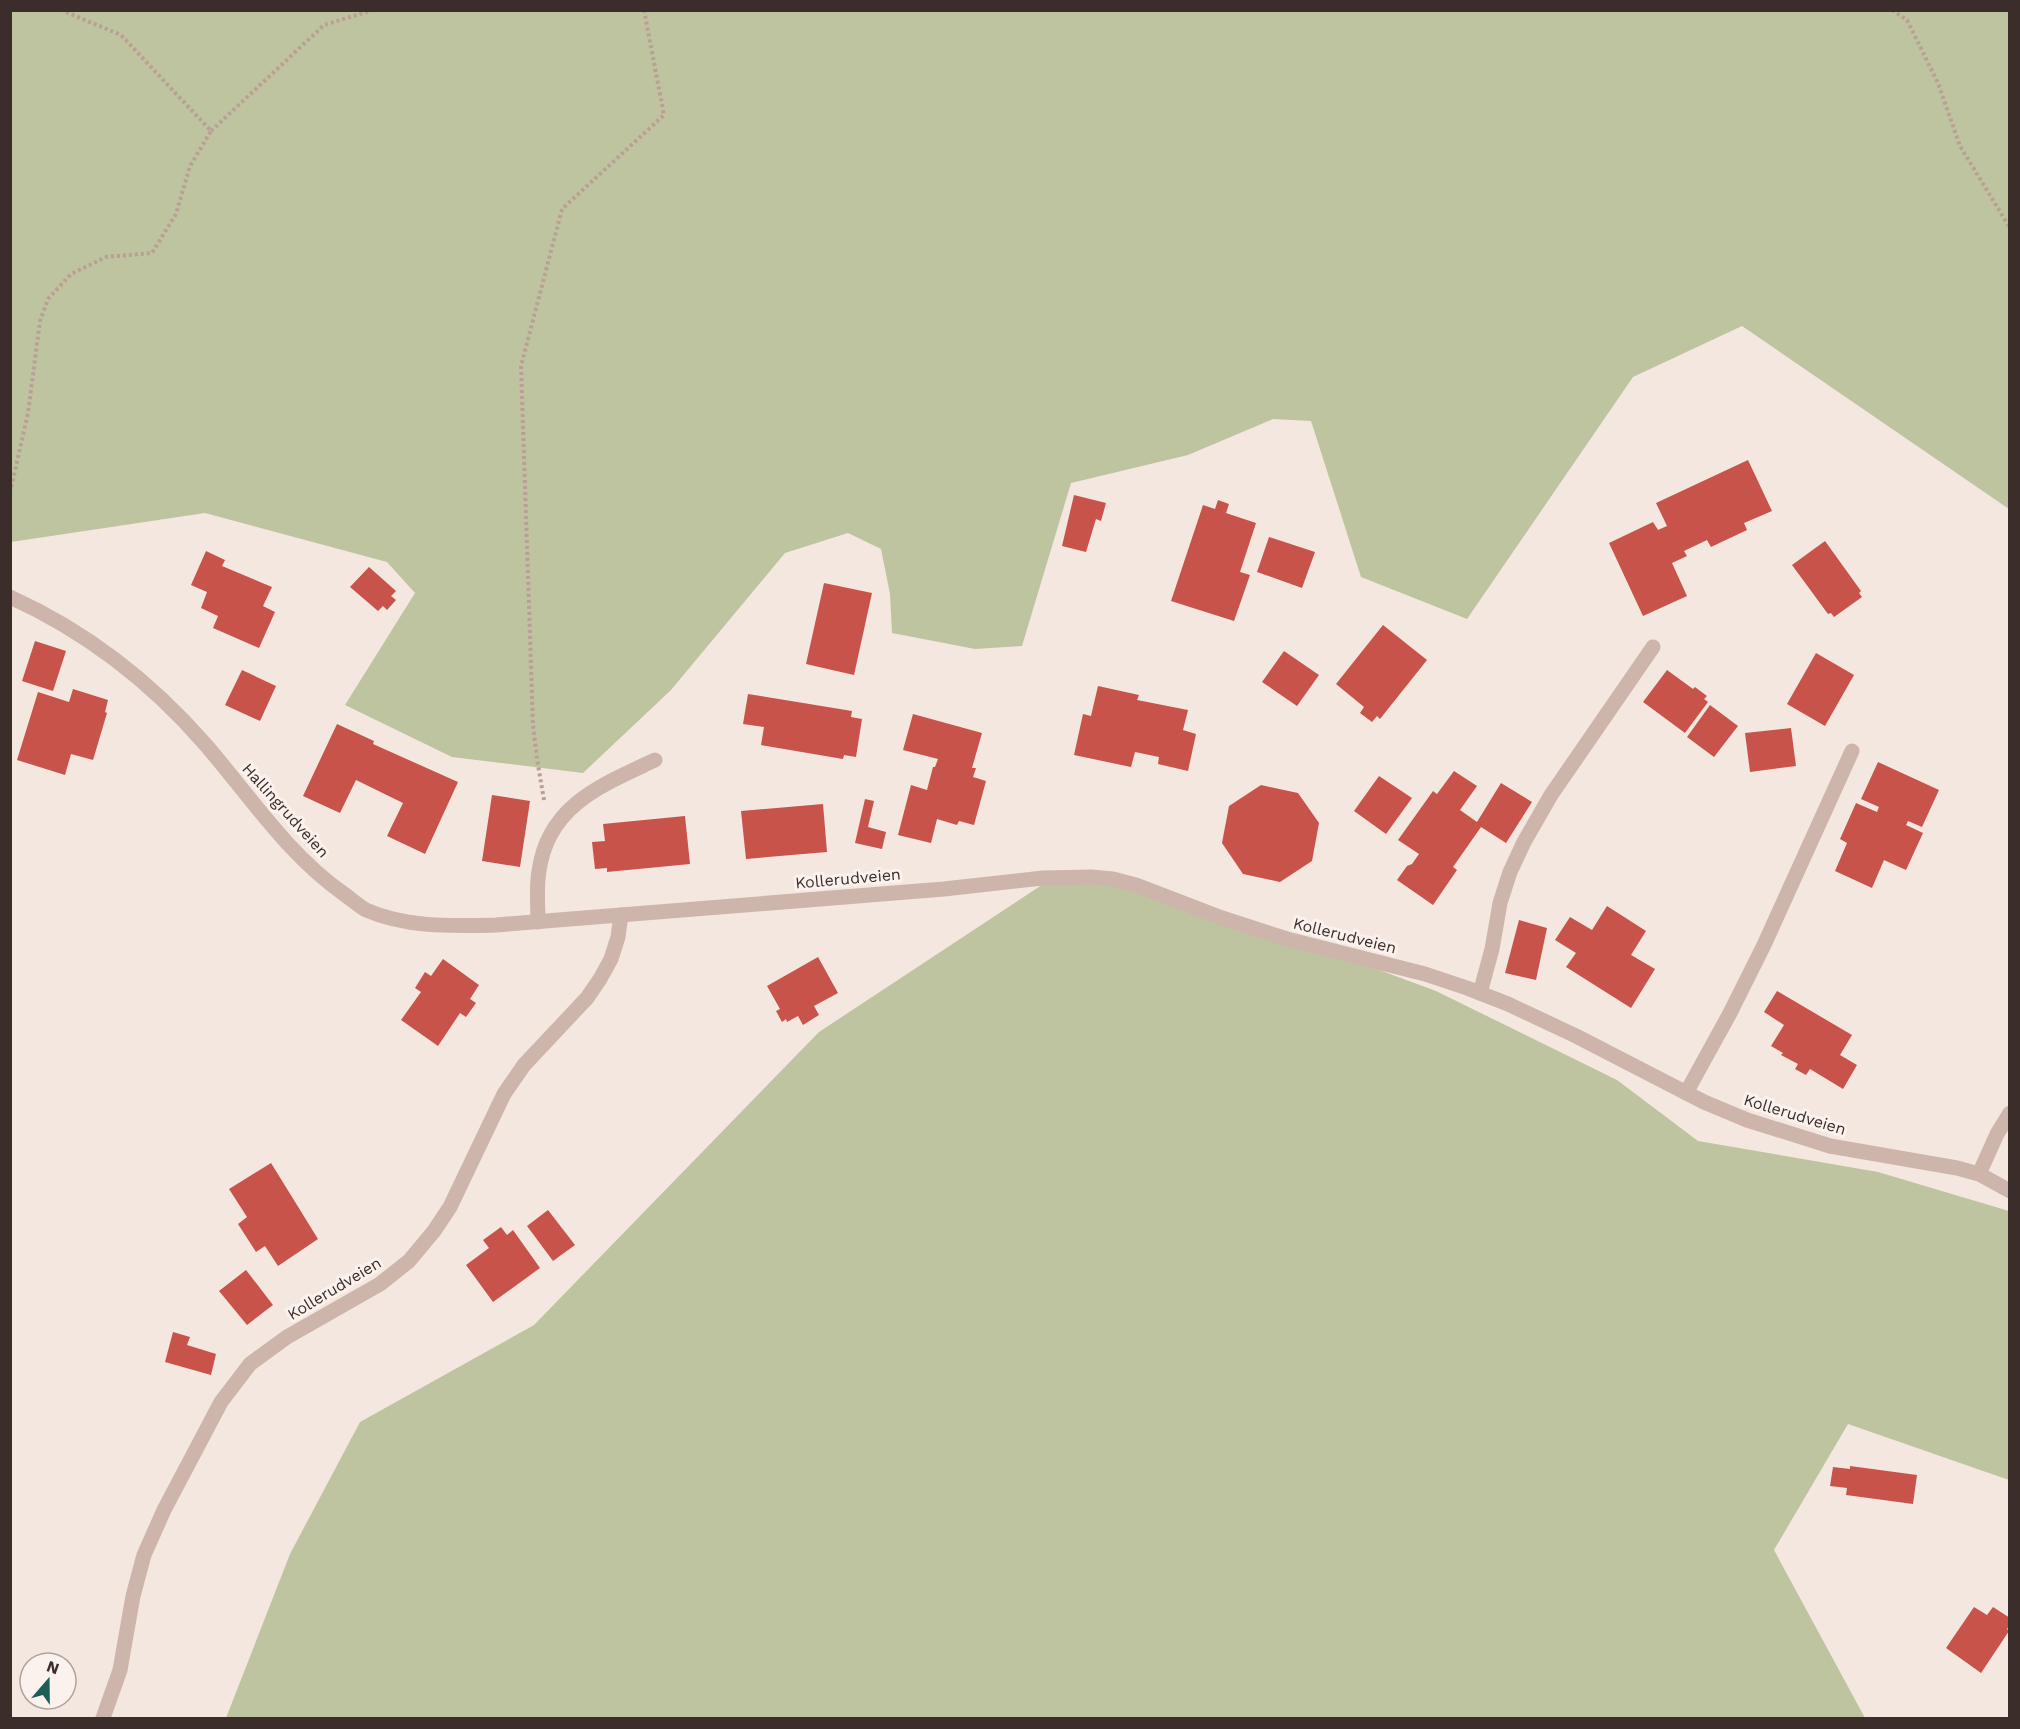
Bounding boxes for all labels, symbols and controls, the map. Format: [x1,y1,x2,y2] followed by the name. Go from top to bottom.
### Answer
[238,759,333,861] street label: Hallingrudveien
[795,864,902,893] street label: Kollerudveien
[1291,913,1399,958] street label: Kollerudveien
[1741,1090,1848,1139] street label: Kollerudveien
[284,1253,385,1324] street label: Kollerudveien
[18,1651,78,1711] north arrow
[44,1656,62,1678] text: N

